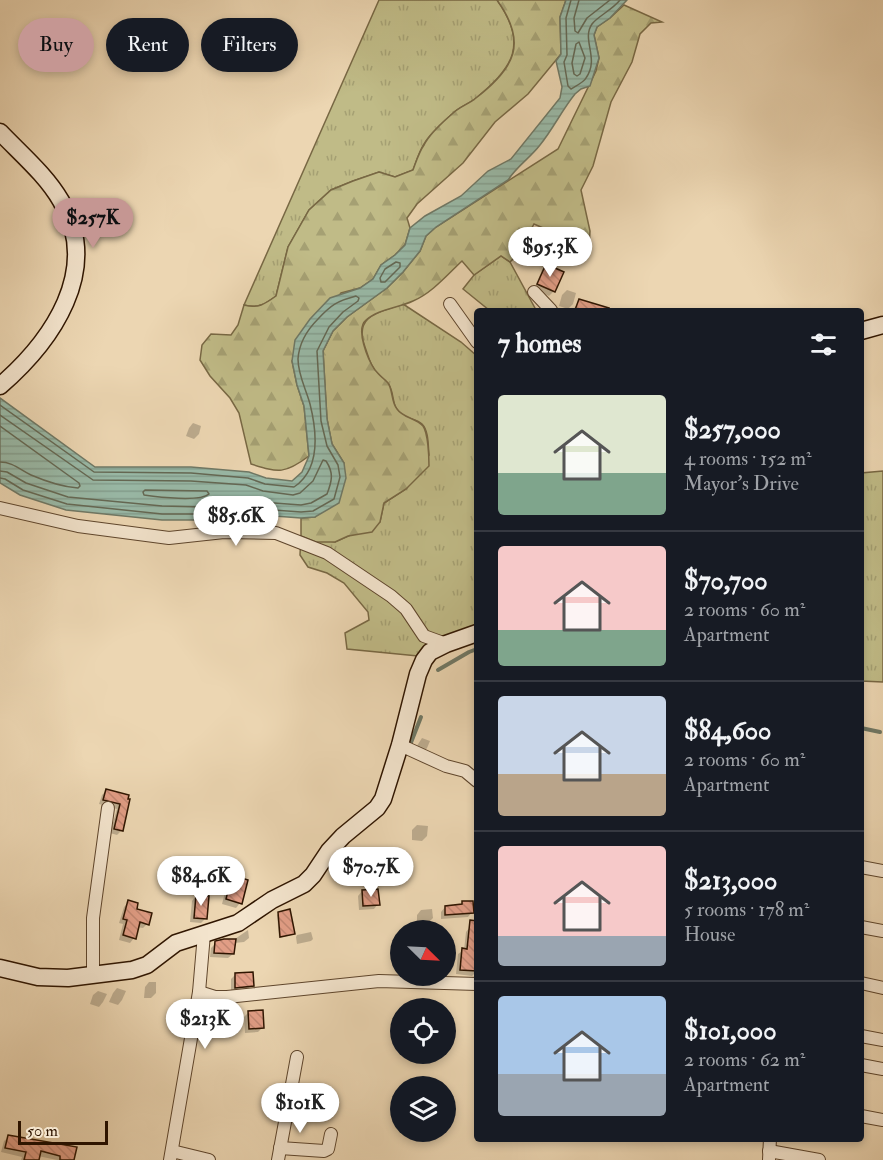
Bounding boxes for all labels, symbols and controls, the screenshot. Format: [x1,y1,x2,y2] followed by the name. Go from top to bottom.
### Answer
[18,18,94,72] chip: Buy
[106,18,189,72] chip: Rent
[201,18,298,72] chip: Filters
[51,198,135,249] pin: $257K
[66,205,120,230] text: $257K
[501,227,599,278] pin: $95.3K
[522,234,578,259] text: $95.3K
[498,328,581,360] text: 7 homes
[807,328,840,361] icon: filters
[684,414,781,446] text: $257,000
[546,419,618,491] icon: home
[684,446,812,471] text: 4 rooms · 152 m²
[684,471,799,496] text: Mayor's Drive
[187,496,285,547] pin: $85.6K
[207,503,265,528] text: $85.6K
[684,565,768,597] text: $70,700
[546,570,618,642] icon: home
[684,597,805,622] text: 2 rooms · 60 m²
[684,622,769,647] text: Apartment
[684,715,771,747] text: $84,600
[546,720,618,792] icon: home
[684,747,805,772] text: 2 rooms · 60 m²
[684,772,769,797] text: Apartment
[322,847,420,898] pin: $70.7K
[343,854,399,879] text: $70.7K
[152,856,250,907] pin: $84.6K
[171,863,231,888] text: $84.6K
[684,865,777,897] text: $213,000
[546,870,618,942] icon: home
[684,897,809,922] text: 5 rooms · 178 m²
[390,920,456,986] north arrow
[390,920,456,1142] map controls
[684,922,735,947] text: House
[390,998,456,1064] button: locate
[163,999,247,1050] pin: $213K
[180,1006,230,1031] text: $213K
[684,1015,776,1047] text: $101,000
[546,1020,618,1092] icon: home
[684,1047,805,1072] text: 2 rooms · 62 m²
[684,1072,769,1097] text: Apartment
[390,1076,456,1142] button: layers
[258,1083,342,1134] pin: $101K
[275,1090,325,1115] text: $101K
[18,1118,108,1146] scale bar
[27,1121,58,1141] text: 50 m

